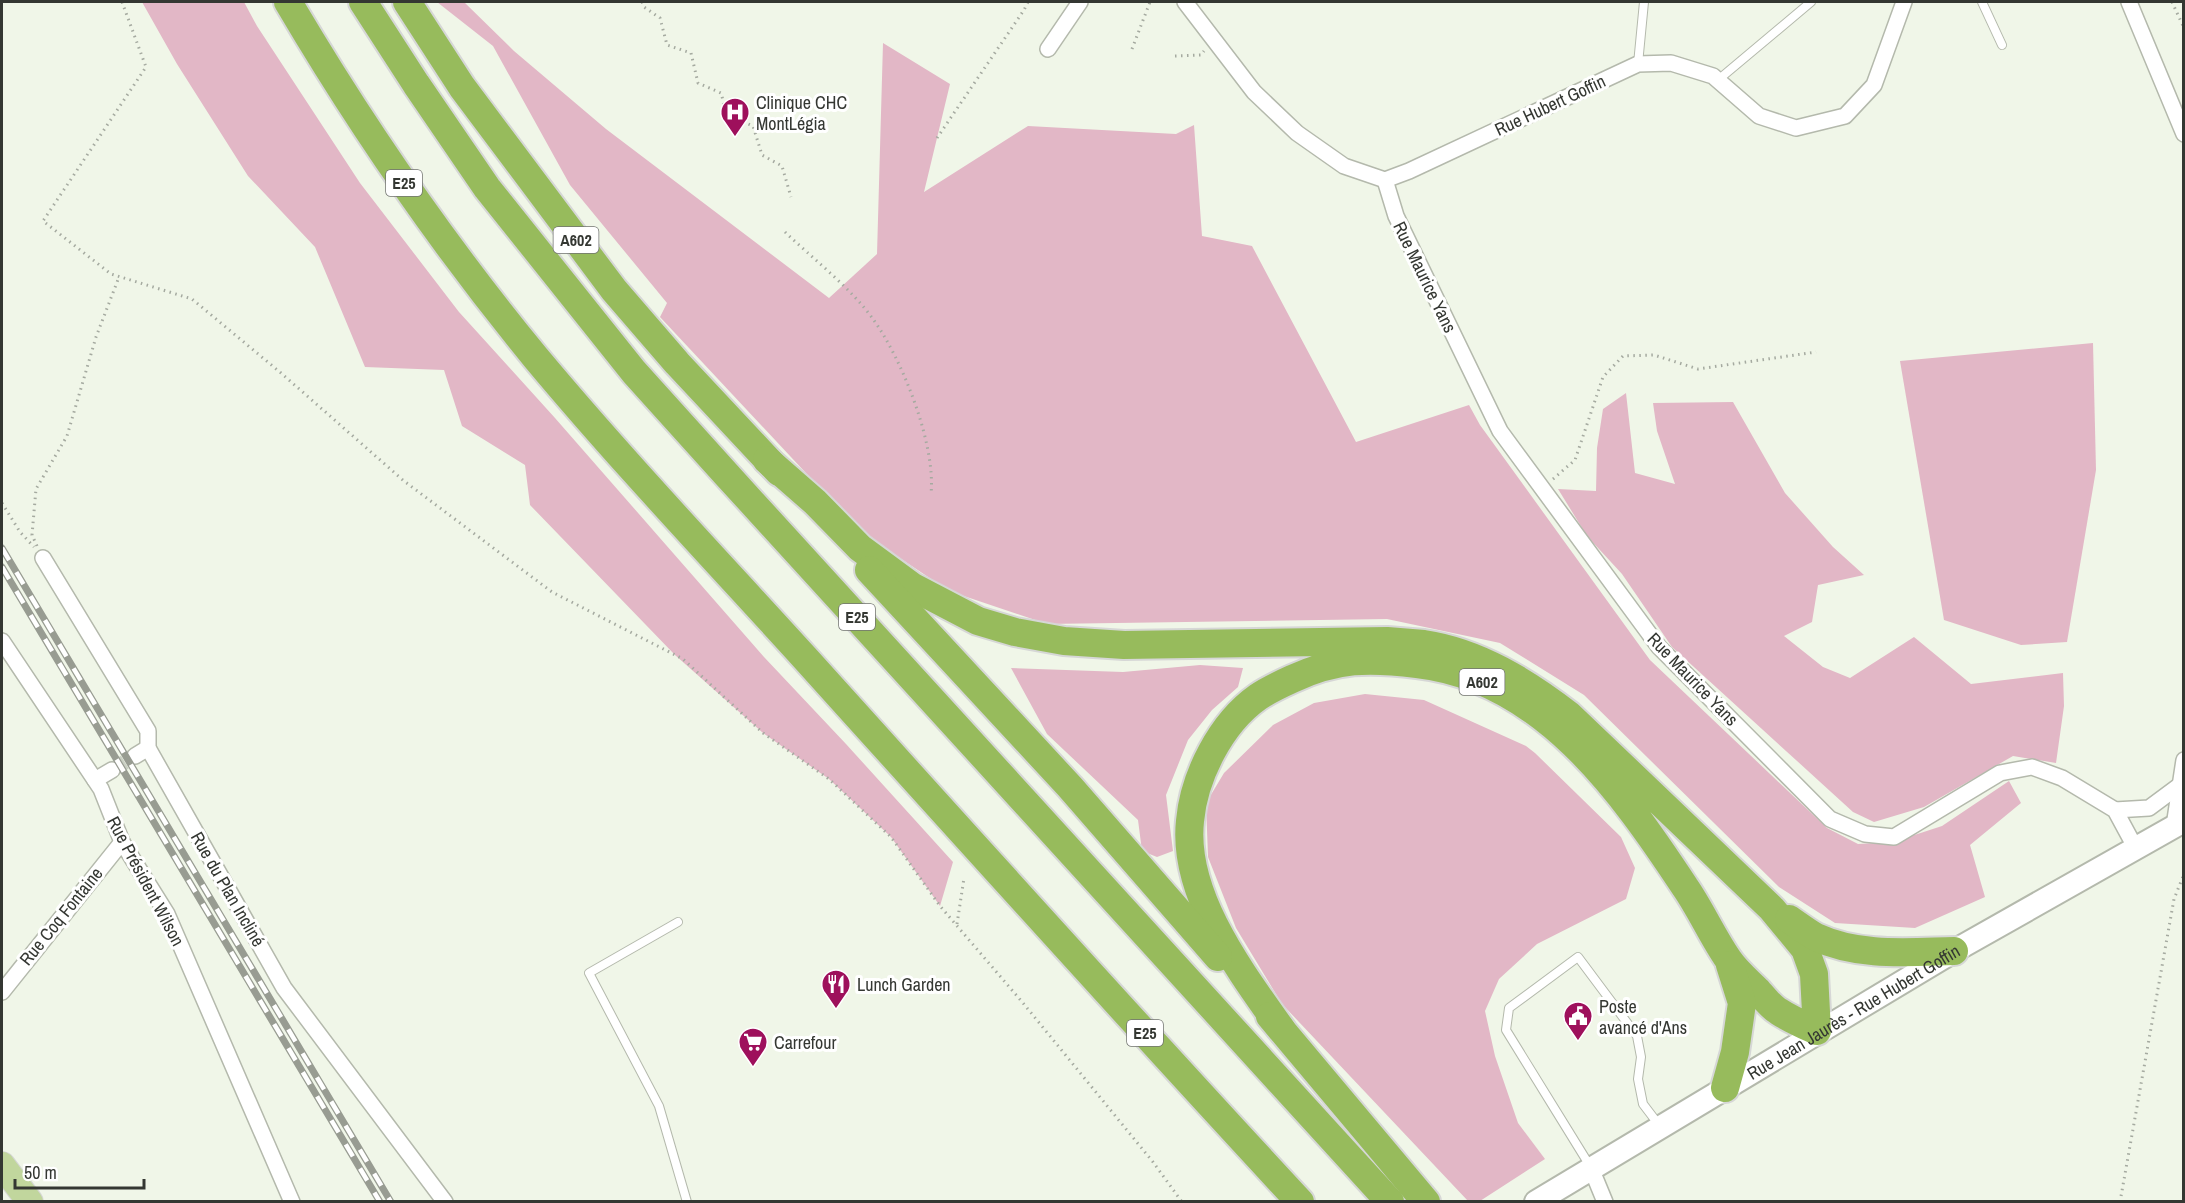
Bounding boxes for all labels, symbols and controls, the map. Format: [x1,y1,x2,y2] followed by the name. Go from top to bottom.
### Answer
[1491,68,1609,142] street label: Rue Hubert Goffin
[756,90,847,136] place label: Clinique CHC MontLégia
[719,96,751,138] hospital icon: Clinique CHC MontLégia
[386,170,422,196] road number: E25
[1387,217,1463,337] street label: Rue Maurice Yans
[554,227,598,253] road number: A602
[839,604,875,630] road number: E25
[1642,627,1744,731] street label: Rue Maurice Yans
[1460,669,1504,695] road number: A602
[101,812,191,950] street label: Rue Président Wilson
[185,827,271,951] street label: Rue du Plan Incliné
[14,862,108,970] street label: Rue Coq Fontaine
[1742,938,1964,1085] street label: Rue Jean Jaurès - Rue Hubert Goffin
[820,968,852,1010] restaurant icon: Lunch Garden
[857,972,951,997] place label: Lunch Garden
[1599,994,1687,1040] place label: Poste avancé d'Ans
[1562,1000,1594,1042] public building icon: Poste avancé d'Ans
[1127,1020,1163,1046] road number: E25
[737,1026,769,1068] supermarket icon: Carrefour
[774,1030,836,1055] place label: Carrefour
[15,1152,144,1190] scale bar
[24,1160,57,1185] text: 50 m

